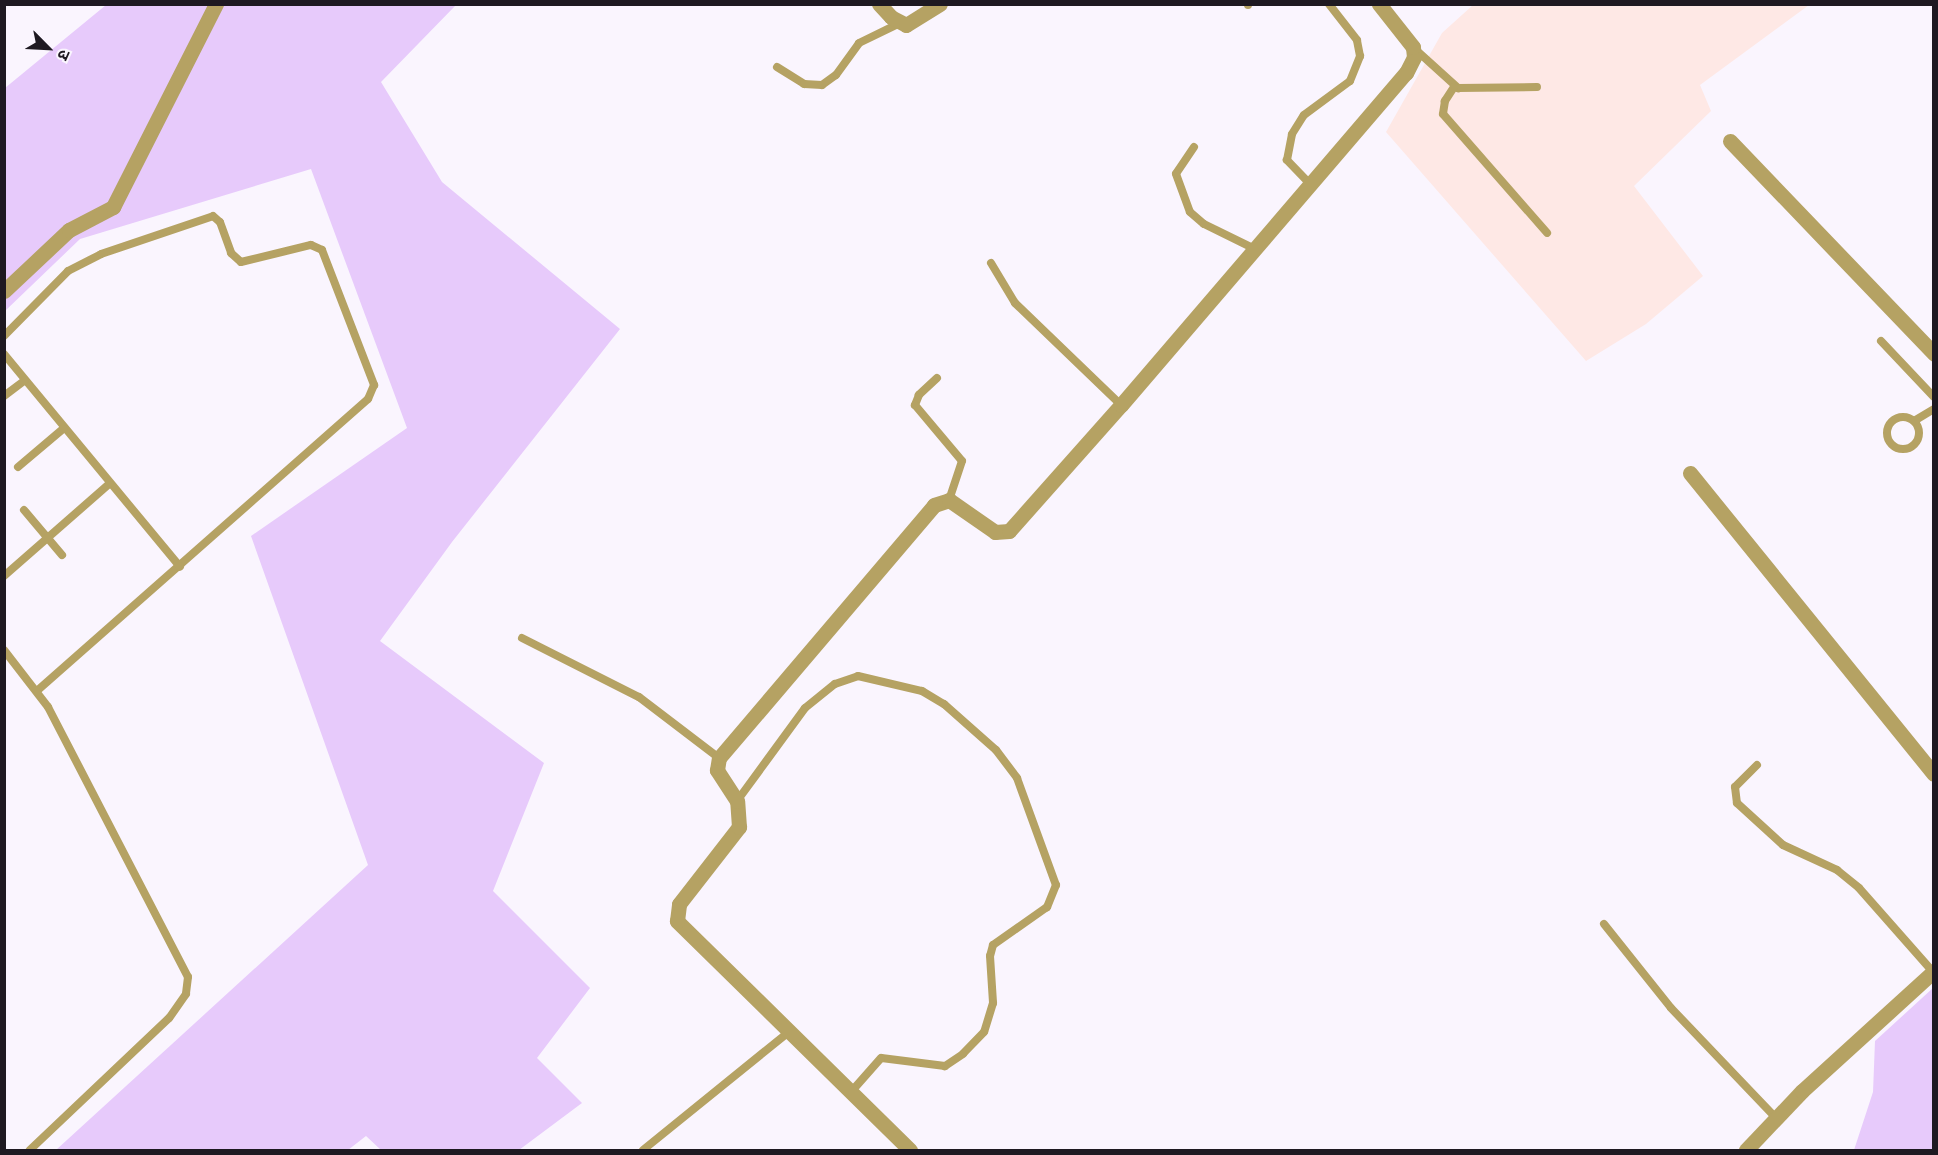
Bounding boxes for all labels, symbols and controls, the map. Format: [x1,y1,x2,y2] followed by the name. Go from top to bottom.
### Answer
[18,18,78,78] north arrow
[53,47,75,64] text: उ

